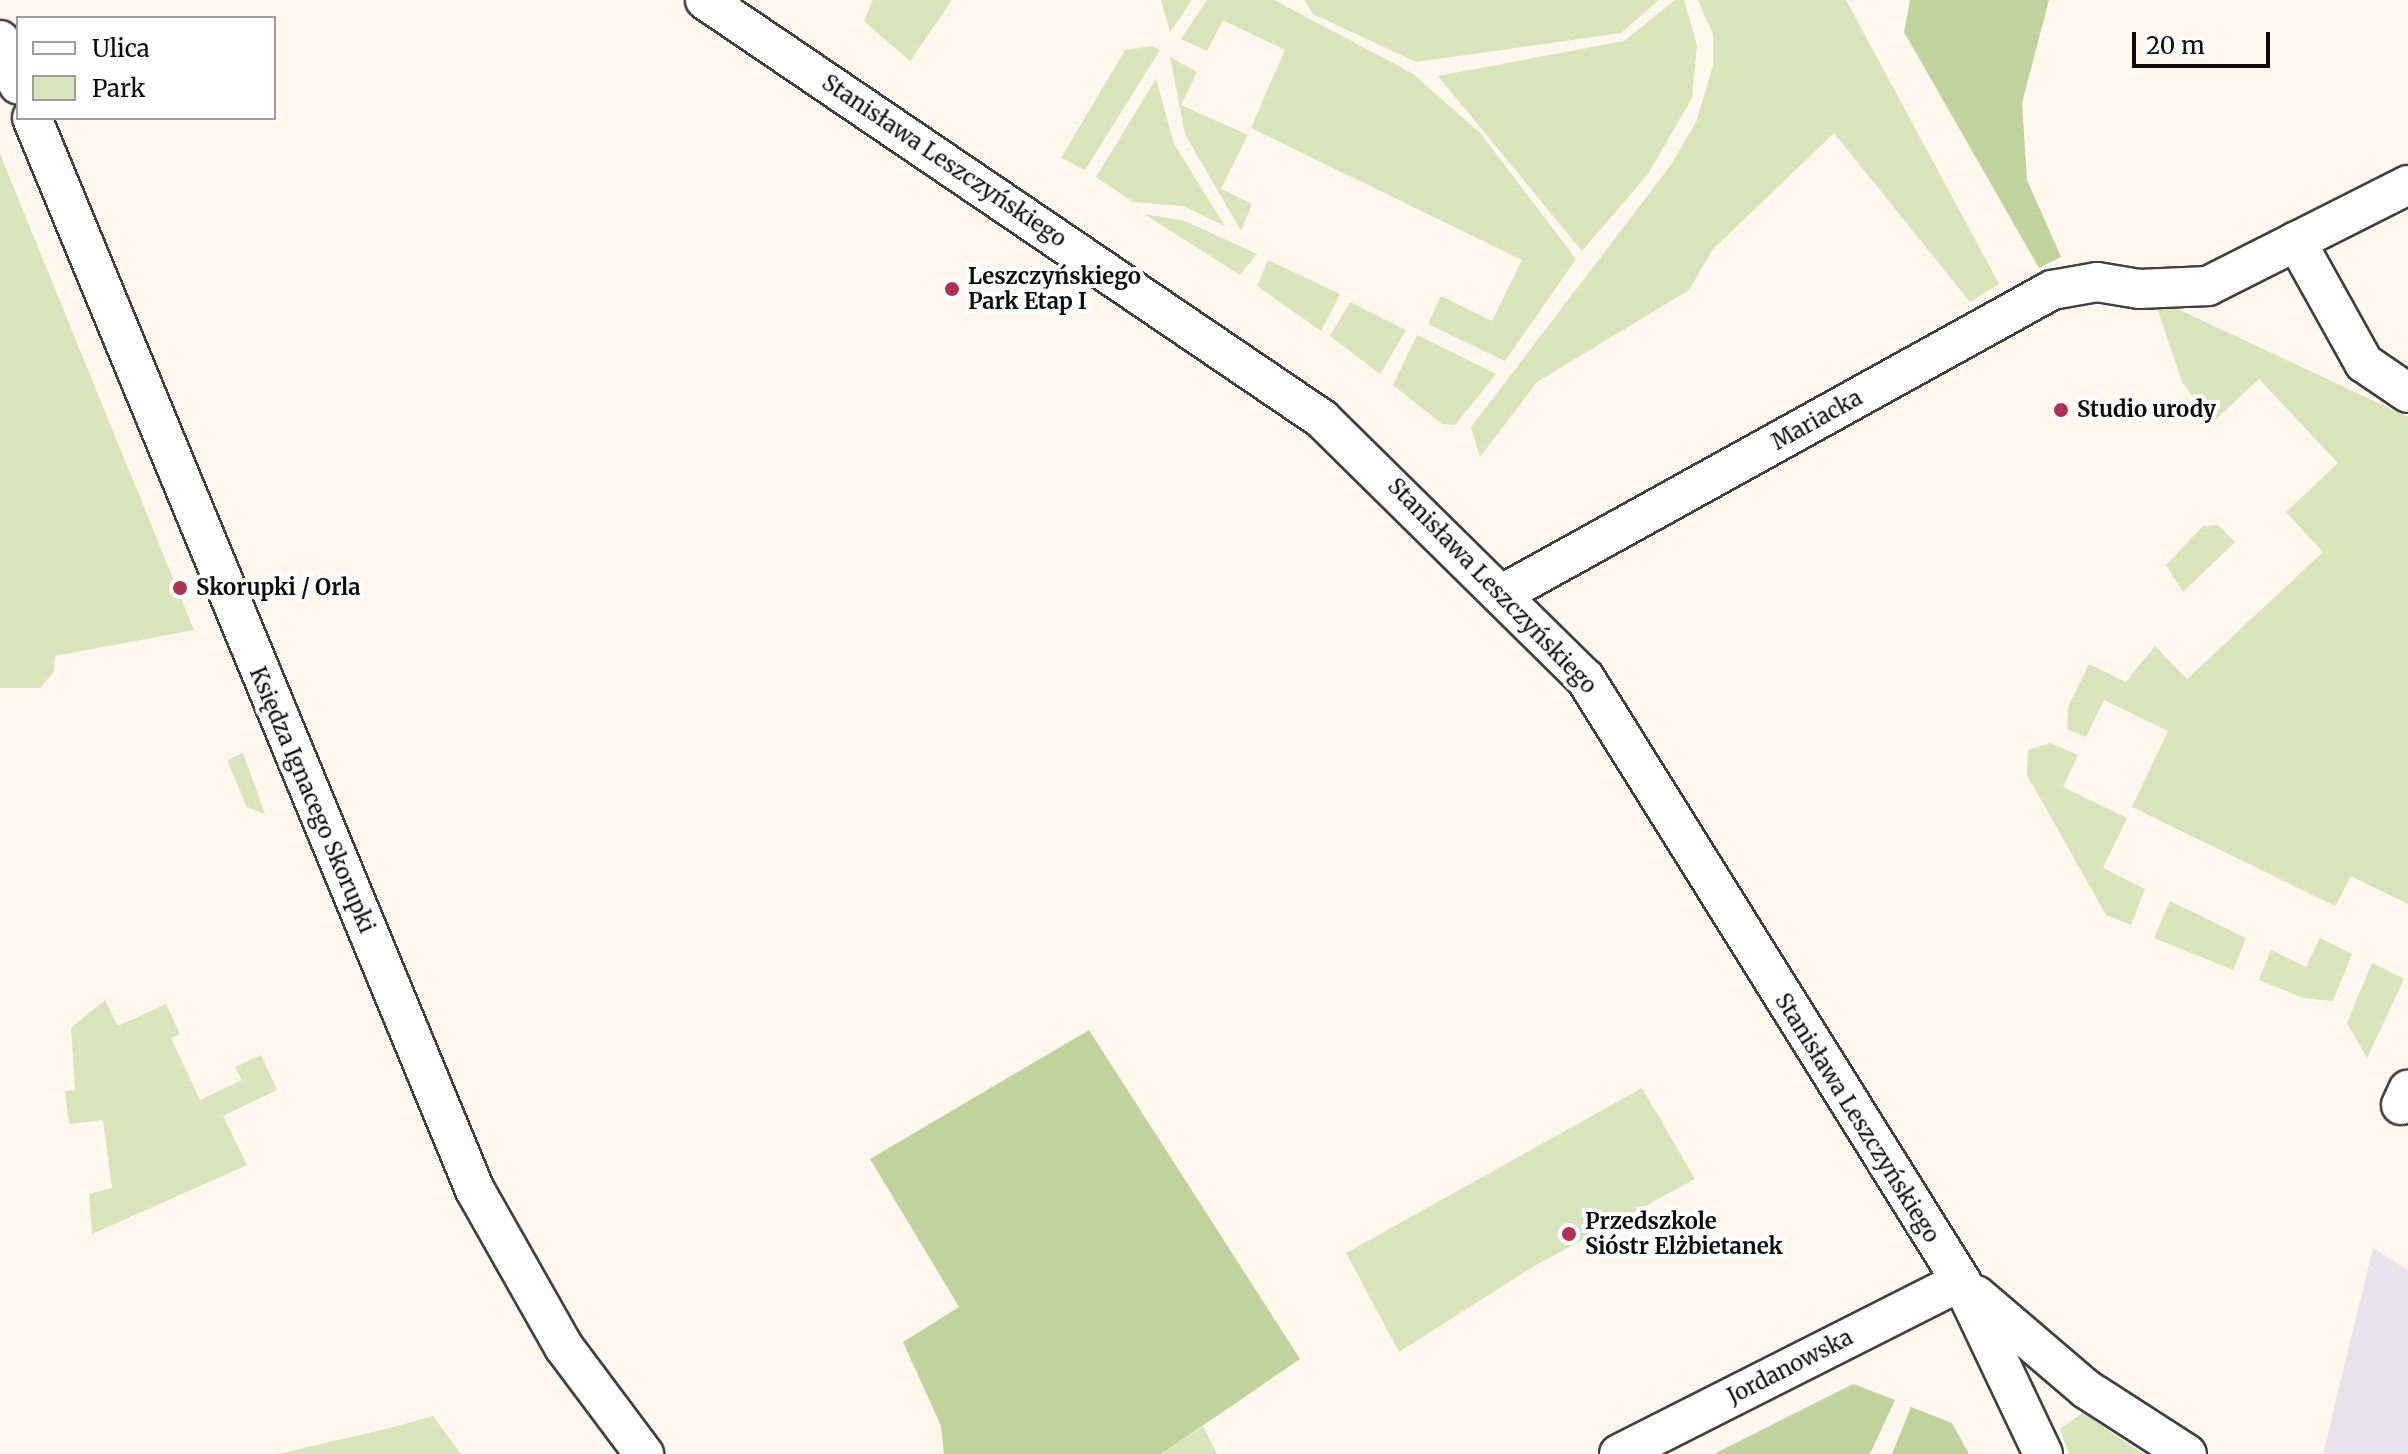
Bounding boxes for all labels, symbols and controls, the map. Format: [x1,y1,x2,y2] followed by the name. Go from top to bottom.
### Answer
[16,16,276,120] legend
[2136,16,2274,66] scale bar
[2146,30,2205,61] text: 20 m
[92,33,150,64] text: Ulica
[817,69,1071,253] street label: Stanisława Leszczyńskiego
[92,73,145,104] text: Park
[968,263,1141,314] place label: Leszczyńskiego Park Etap I
[943,280,961,298] marker: Leszczyńskiego Park Etap I
[1767,384,1867,456] street label: Mariacka
[2077,397,2216,423] place label: Studio urody
[2052,401,2070,419] marker: Studio urody
[1382,473,1602,699] street label: Stanisława Leszczyńskiego
[196,575,360,601] place label: Skorupki / Orla
[171,579,189,597] marker: Skorupki / Orla
[244,663,380,937] street label: Księdza Ignacego Skorupki
[1769,989,1945,1247] street label: Stanisława Leszczyńskiego
[1585,1208,1783,1260] place label: Przedszkole Sióstr Elżbietanek
[1560,1225,1578,1243] marker: Przedszkole Sióstr Elżbietanek
[1723,1324,1857,1410] street label: Jordanowska

